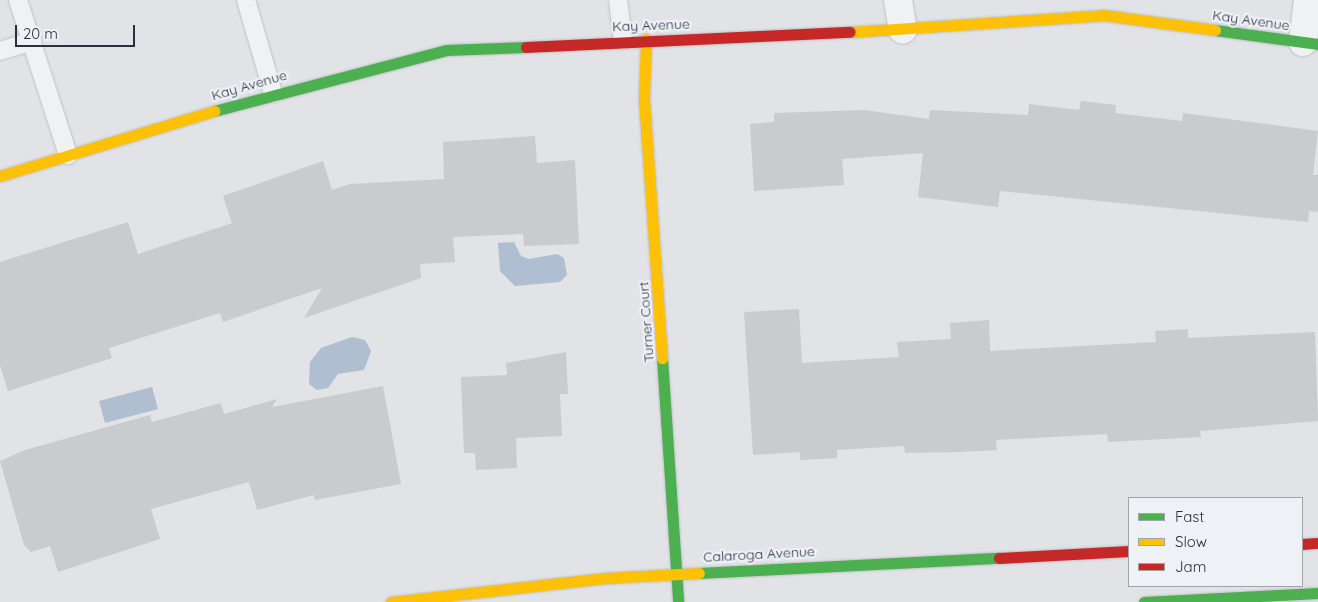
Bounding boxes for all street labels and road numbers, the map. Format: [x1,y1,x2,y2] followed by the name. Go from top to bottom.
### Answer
[1211,6,1291,34] street label: Kay Avenue
[612,15,690,35] street label: Kay Avenue
[209,66,289,104] street label: Kay Avenue
[635,281,657,363] street label: Turner Court
[703,543,815,565] street label: Calaroga Avenue

